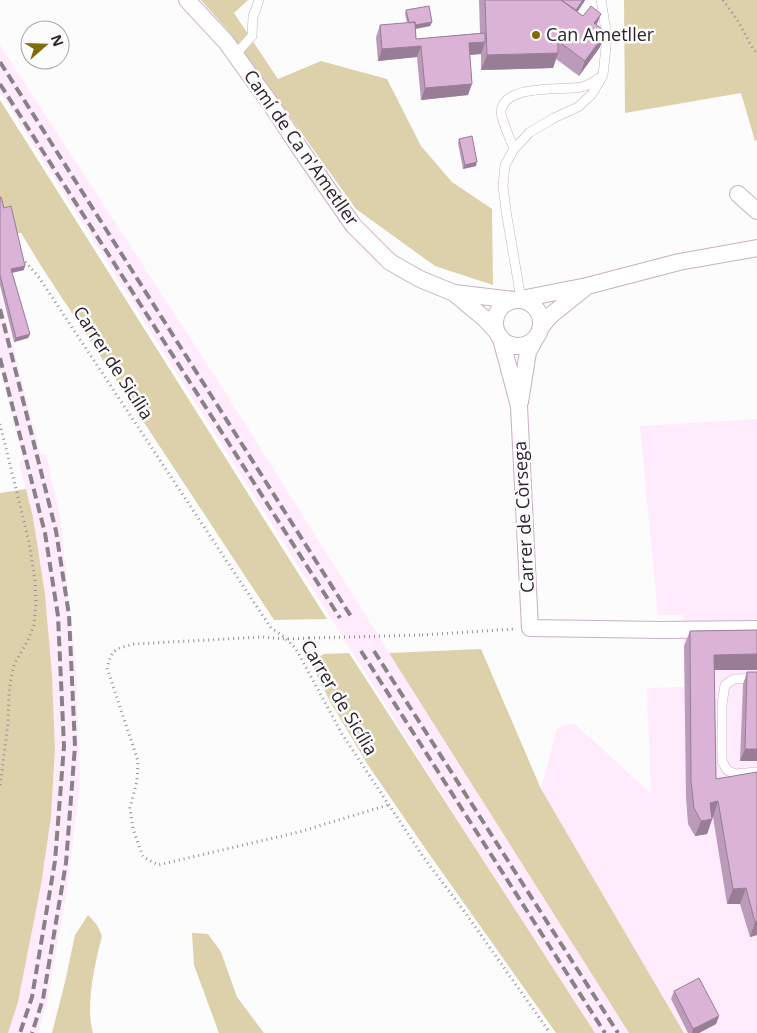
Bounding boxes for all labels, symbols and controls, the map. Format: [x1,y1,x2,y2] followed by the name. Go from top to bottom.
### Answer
[20,20,70,70] north arrow
[546,22,655,46] place label: Can Ametller
[530,29,542,41] marker: Can Ametller
[47,32,69,49] text: N
[239,65,365,231] street label: Camí de Ca n'Ametller
[68,301,159,424] street label: Carrer de Sicília
[507,441,539,594] street label: Carrer de Còrsega
[296,635,384,760] street label: Carrer de Sicília

